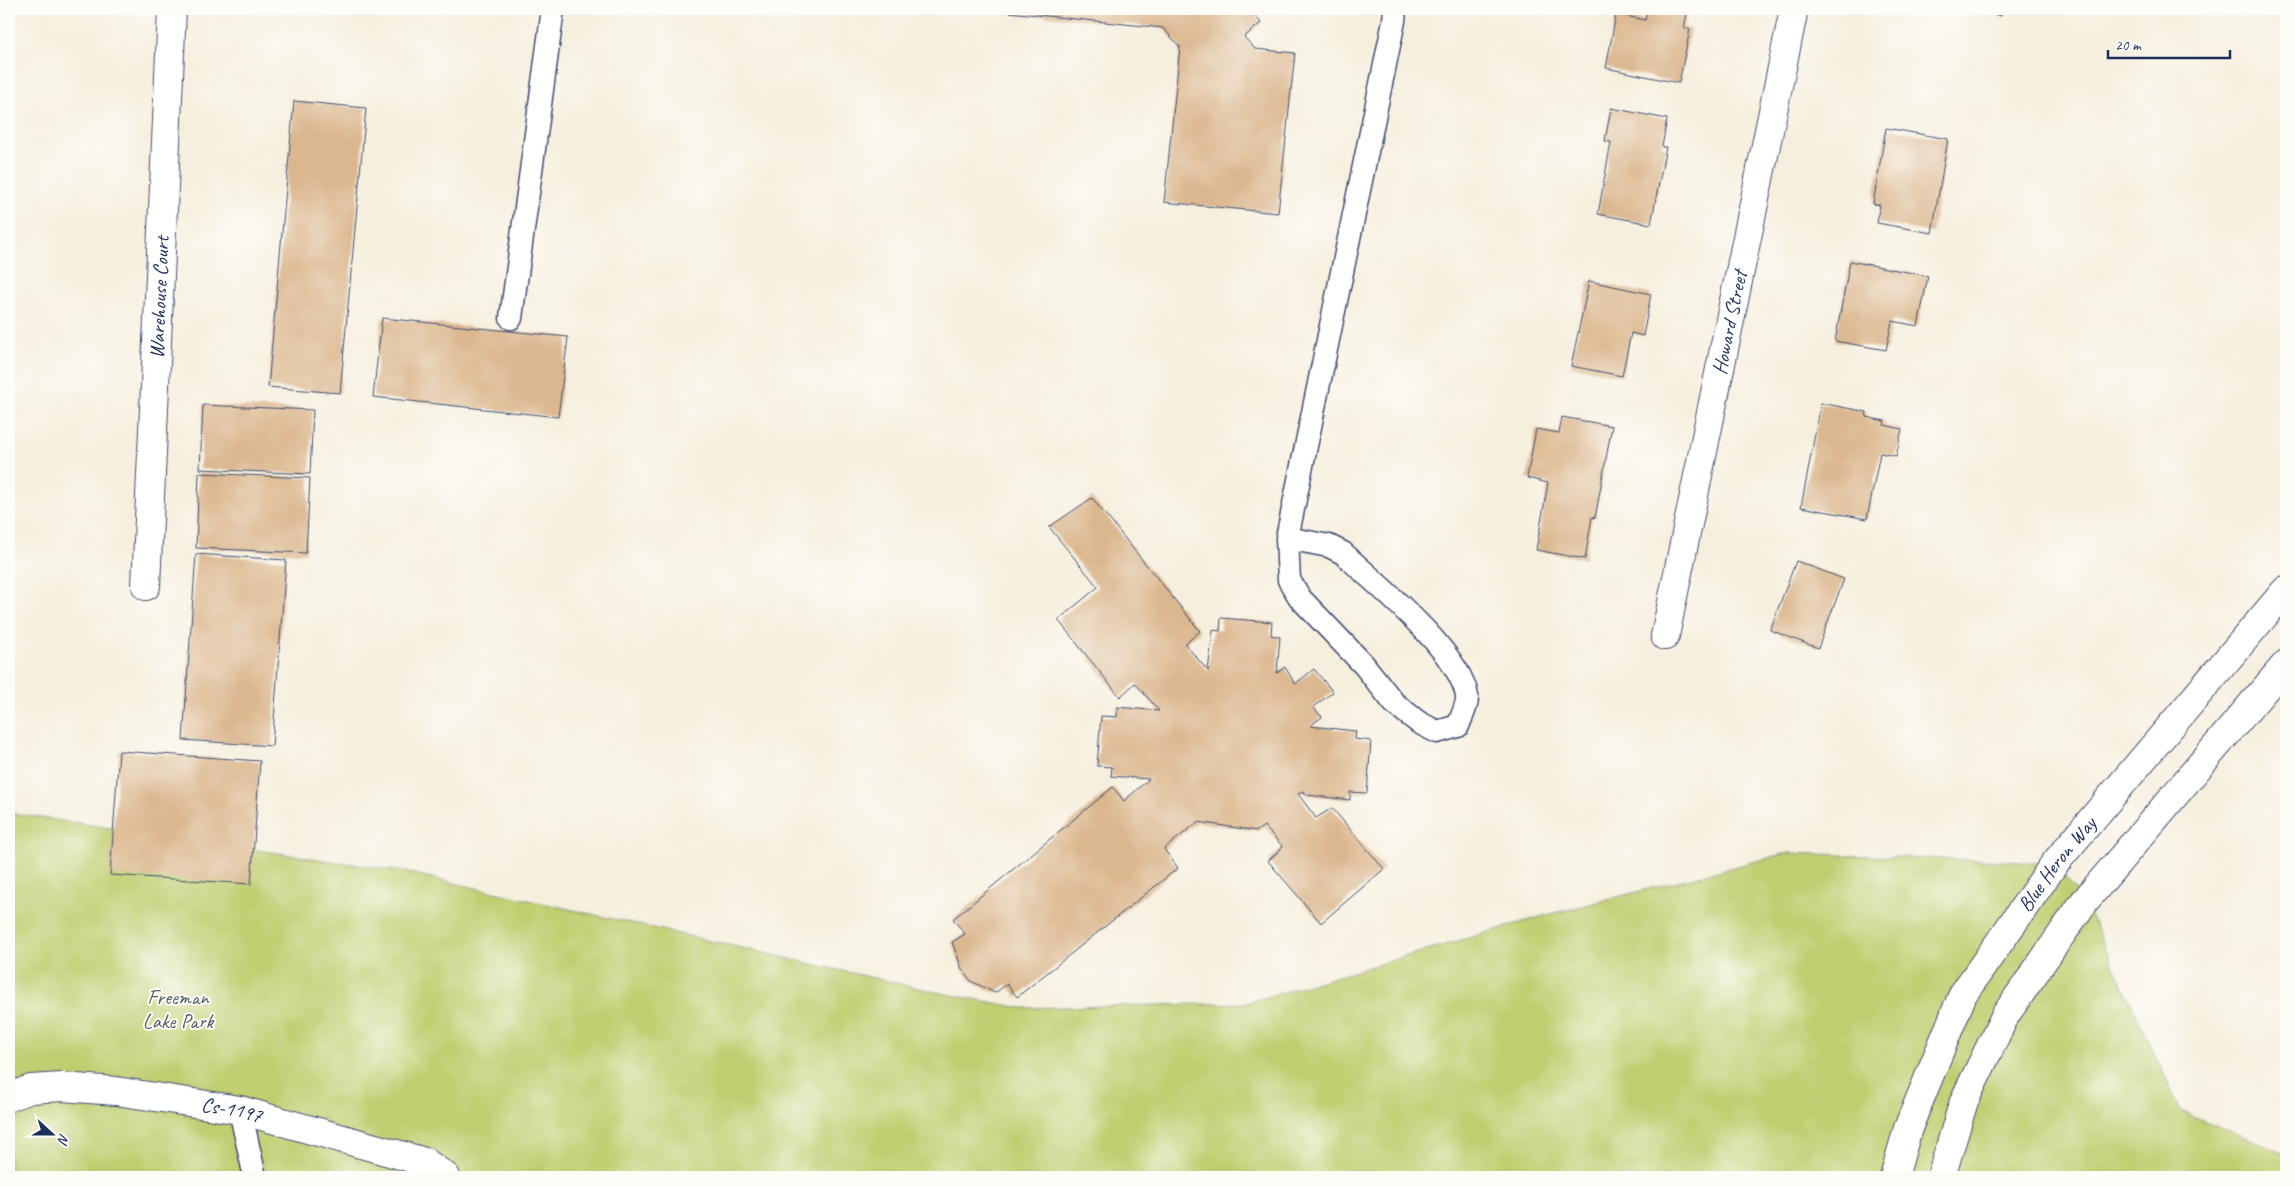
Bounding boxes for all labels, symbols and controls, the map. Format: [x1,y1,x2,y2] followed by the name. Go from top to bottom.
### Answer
[2108,28,2230,60] scale bar
[2115,36,2142,55] text: 20 m
[143,234,175,359] street label: Warehouse Court
[1706,266,1753,377] street label: Howard Street
[2012,810,2103,917] street label: Blue Heron Way
[143,984,215,1034] park label: Freeman Lake Park
[200,1091,267,1129] street label: Cs-1197
[28,1108,78,1158] north arrow
[53,1131,73,1148] text: N

